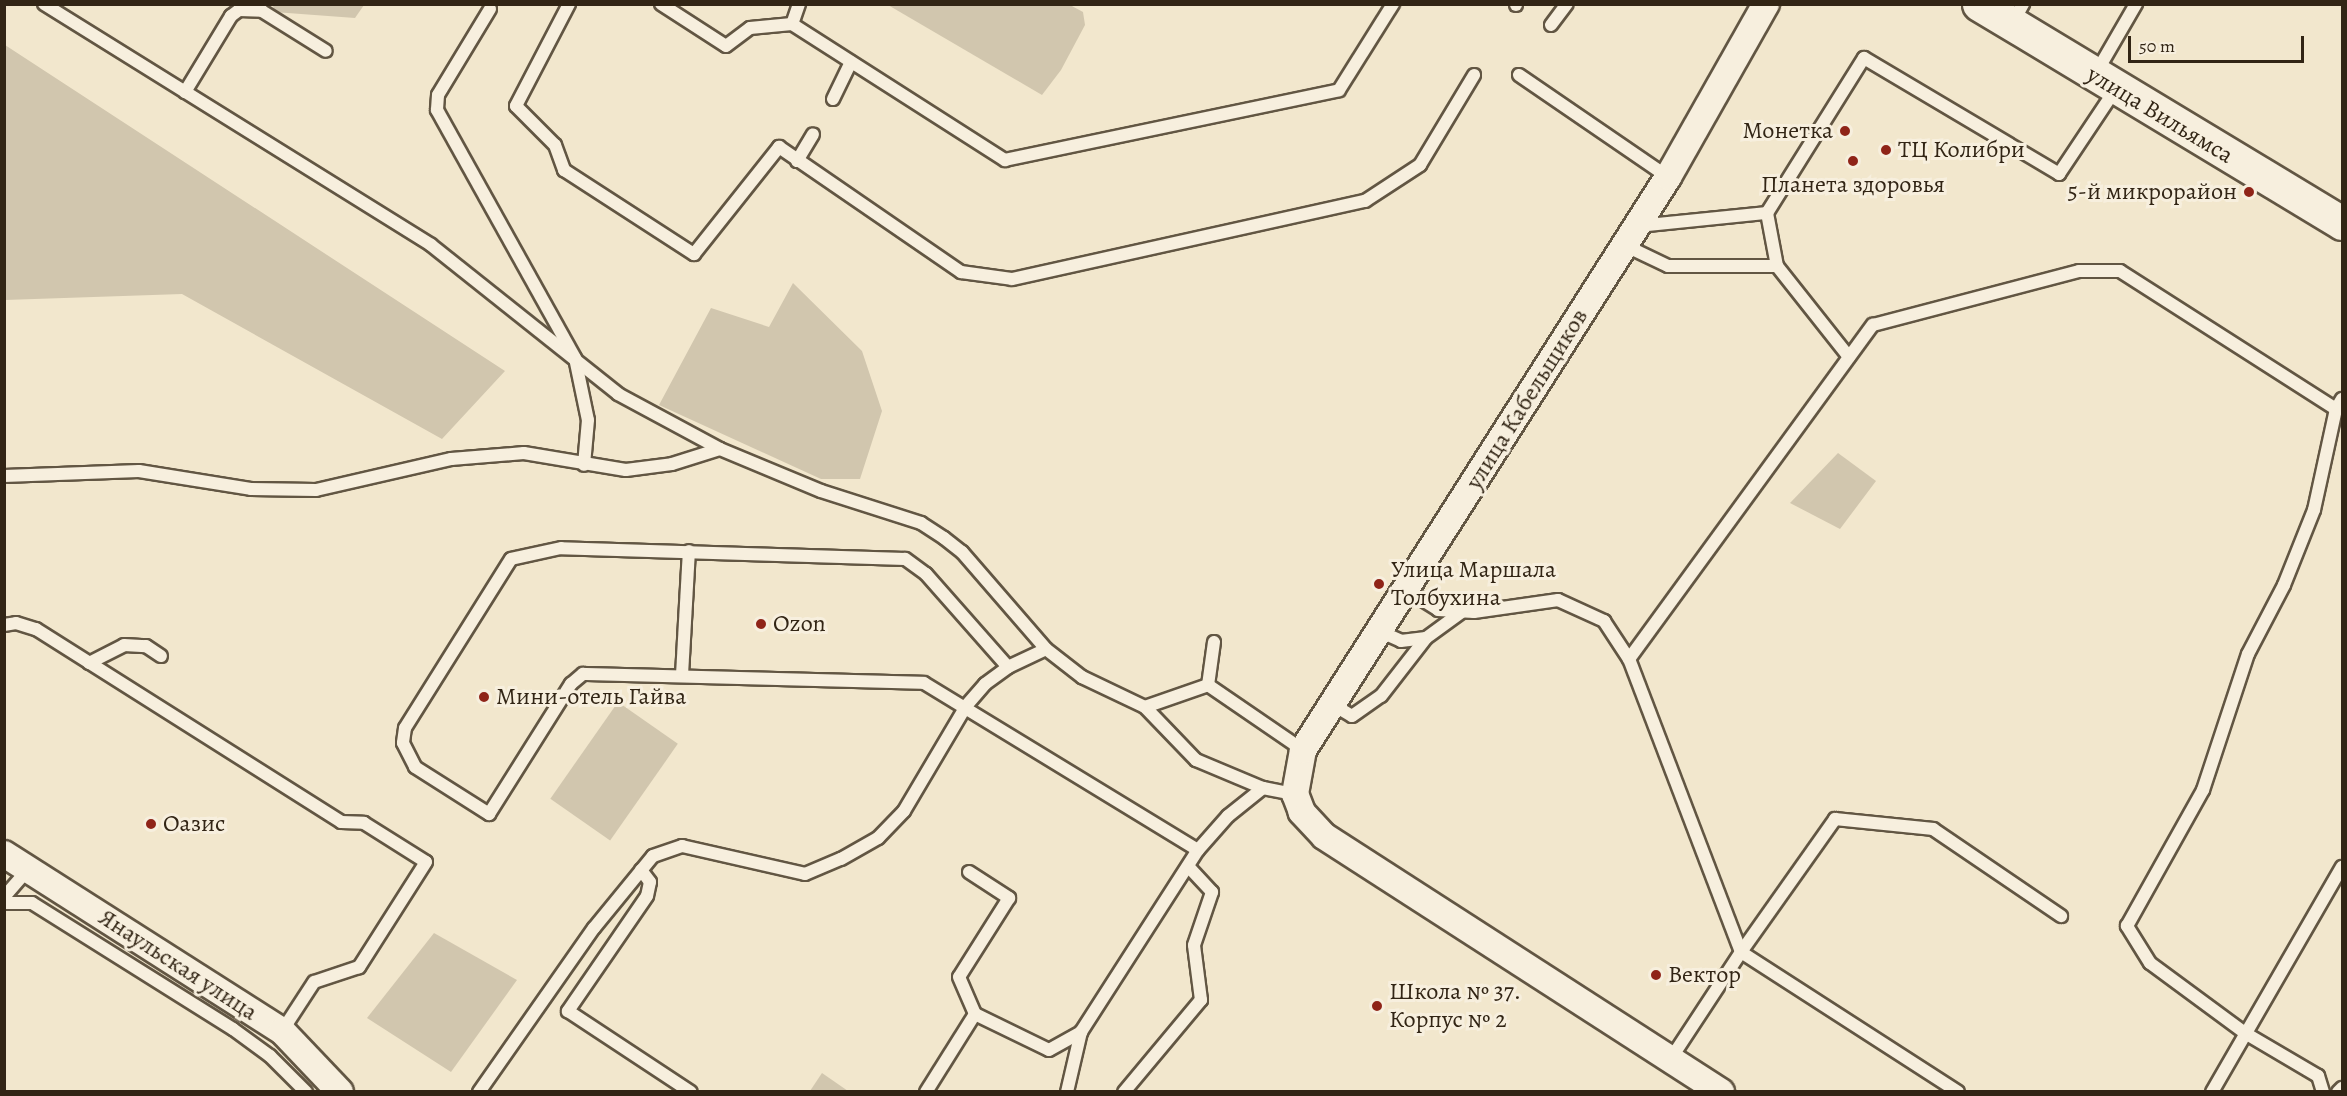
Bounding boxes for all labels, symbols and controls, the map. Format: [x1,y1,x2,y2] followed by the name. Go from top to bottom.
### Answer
[2131,24,2306,62] scale bar
[2139,34,2175,58] text: 50 m
[2082,60,2238,170] street label: улица Вильямса
[1742,117,1833,145] place label: Монетка
[1838,124,1852,138] marker: Монетка
[1898,136,2025,164] place label: ТЦ Колибри
[1879,143,1893,157] marker: ТЦ Колибри
[1846,154,1860,168] marker: Планета здоровья
[1761,171,1945,199] place label: Планета здоровья
[2068,178,2237,206] place label: 5-й микрорайон
[2242,185,2256,199] marker: 5-й микрорайон
[1460,303,1594,495] street label: улица Кабельщиков
[1391,556,1556,612] place label: Улица Маршала Толбухина
[1372,577,1386,591] marker: Улица Маршала Толбухина
[773,610,826,638] place label: Ozon
[754,617,768,631] marker: Ozon
[496,683,686,711] place label: Мини-отель Гайва
[477,690,491,704] marker: Мини-отель Гайва
[163,810,225,838] place label: Оазис
[144,817,158,831] marker: Оазис
[93,903,263,1027] street label: Янаульская улица
[1668,961,1741,989] place label: Вектор
[1649,968,1663,982] marker: Вектор
[1389,978,1521,1034] place label: Школа № 37. Корпус № 2
[1370,999,1384,1013] marker: Школа № 37. Корпус № 2

